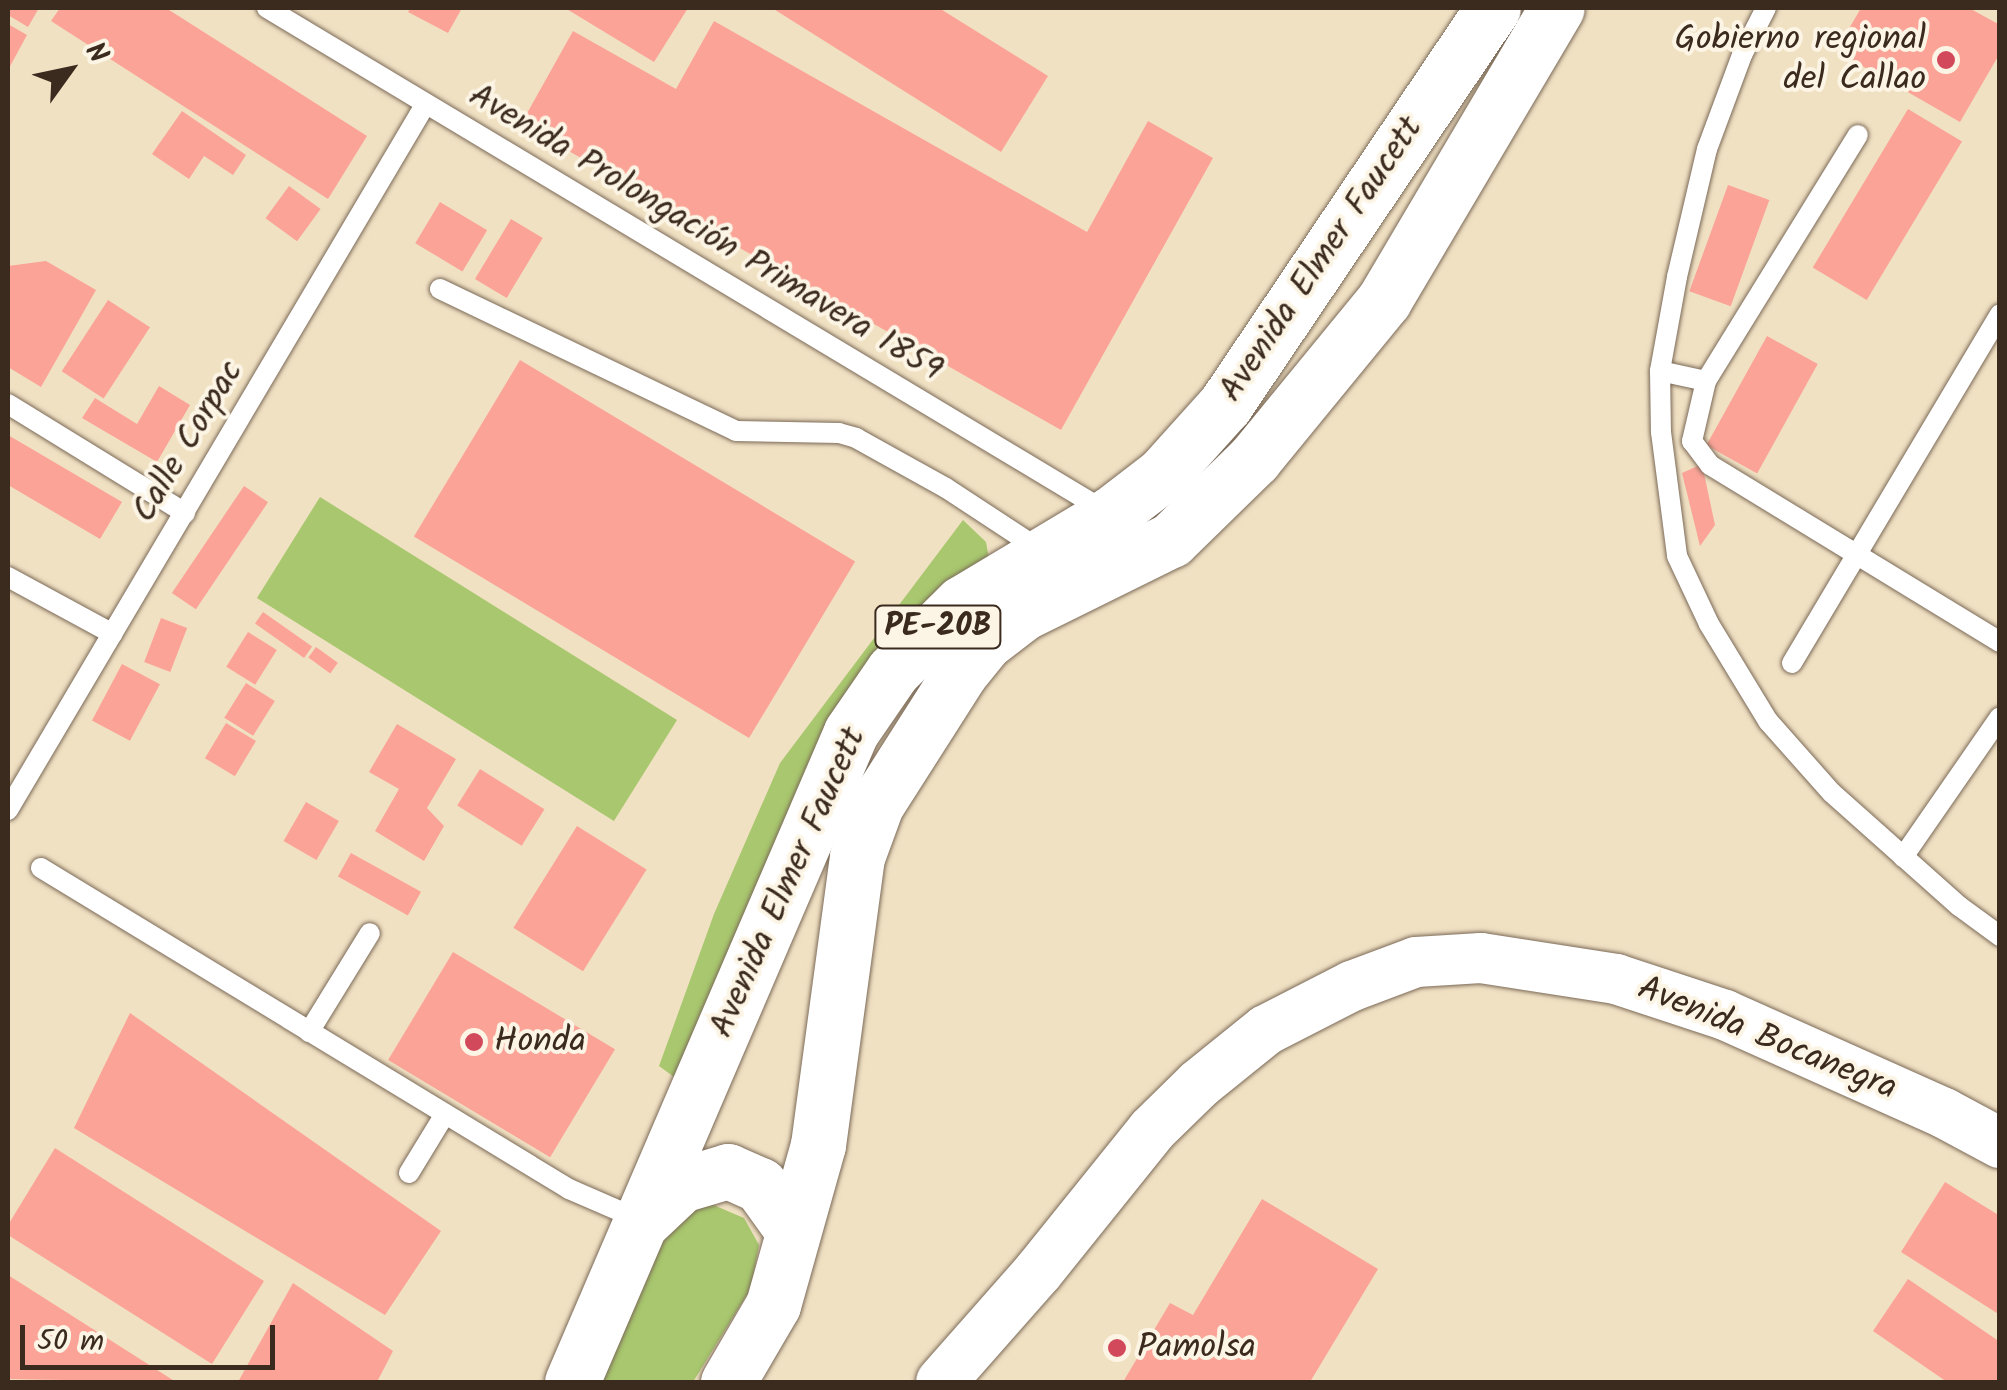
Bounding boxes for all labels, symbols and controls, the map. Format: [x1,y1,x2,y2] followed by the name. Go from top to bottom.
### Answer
[1674,19,1926,101] place label: Gobierno regional del Callao
[20,20,120,120] north arrow
[72,34,119,73] text: N
[1935,49,1957,71] marker: Gobierno regional del Callao
[460,76,950,392] street label: Avenida Prolongación Primavera 1859
[1211,109,1433,411] street label: Avenida Elmer Faucett
[124,353,254,531] street label: Calle Corpac
[873,600,1003,654] road number: PE-20B
[702,721,876,1045] street label: Avenida Elmer Faucett
[1631,968,1903,1110] street label: Avenida Bocanegra
[494,1021,586,1063] place label: Honda
[463,1031,485,1053] marker: Honda
[25,1305,280,1367] scale bar
[37,1318,104,1366] text: 50 m
[1137,1327,1256,1369] place label: Pamolsa
[1106,1337,1128,1359] marker: Pamolsa

